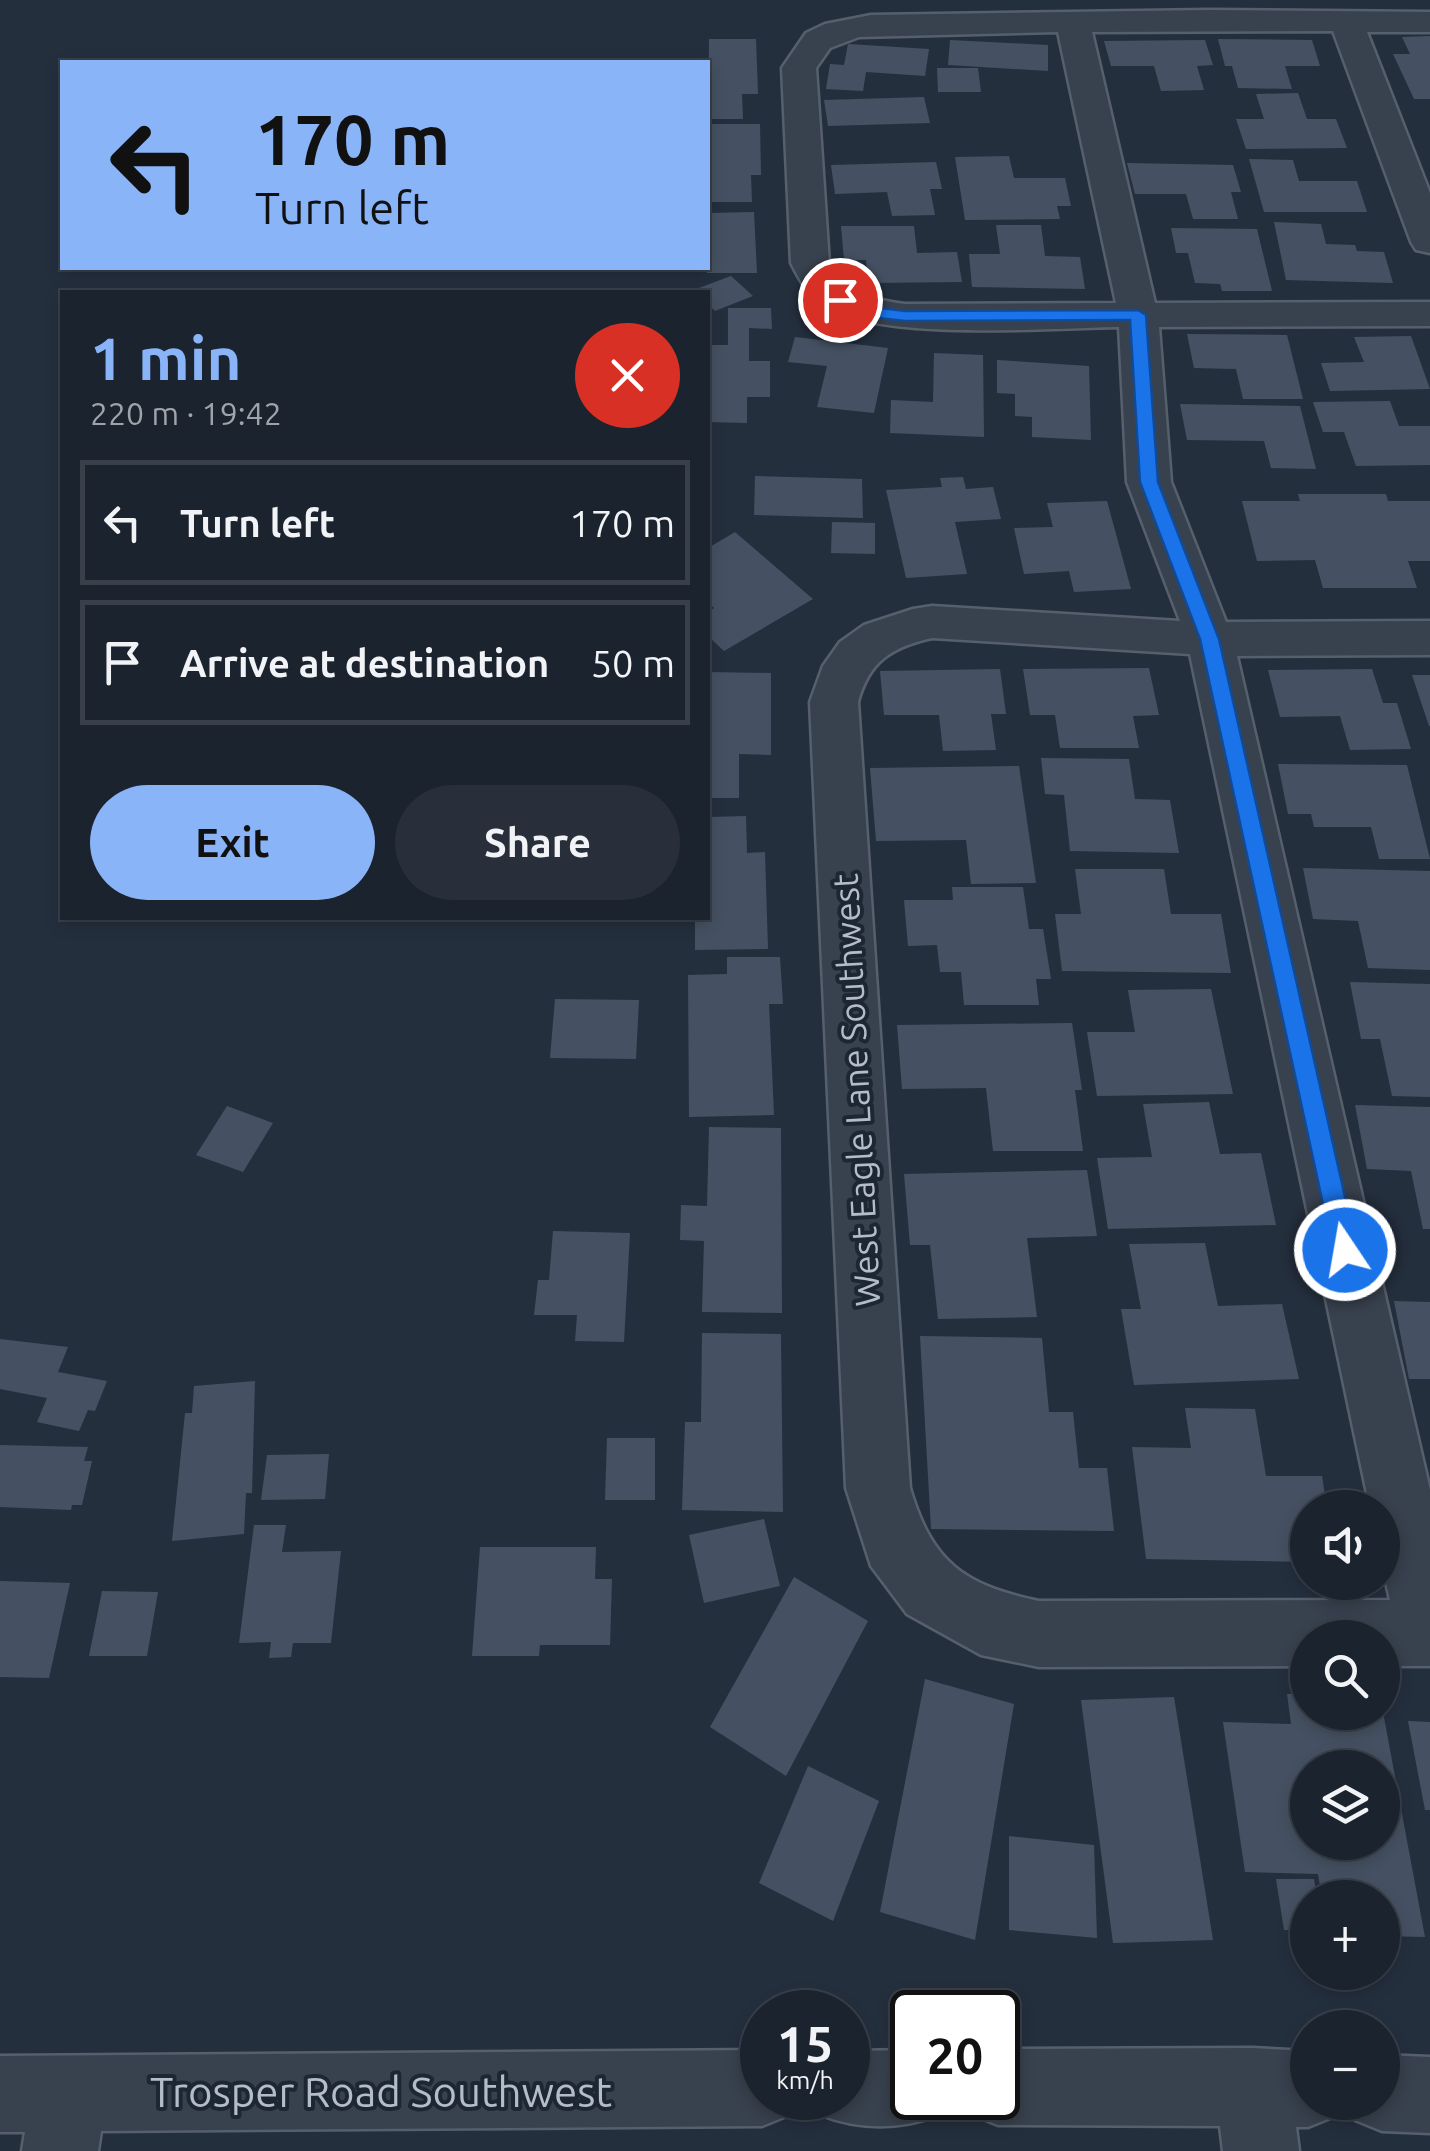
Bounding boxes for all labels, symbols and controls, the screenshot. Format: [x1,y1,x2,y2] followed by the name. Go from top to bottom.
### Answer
[90,100,220,230] icon: left
[255,100,450,178] text: 170 m
[255,182,429,233] text: Turn left
[798,258,883,343] pin
[813,273,868,328] icon: arrive
[575,323,680,428] button: close
[90,324,242,391] text: 1 min
[90,395,282,431] text: 220 m · 19:42
[95,495,150,550] icon: left
[180,502,335,544] text: Turn left
[569,502,675,544] text: 170 m
[95,635,150,690] icon: arrive
[180,642,549,684] text: Arrive at destination
[591,642,675,684] text: 50 m
[90,785,375,900] button: Exit
[395,785,680,900] button: Share
[825,872,887,1307] street label: West Eagle Lane Southwest
[1293,1198,1397,1302] position arrow
[1290,1490,1400,2120] map controls
[1290,1490,1400,1600] button: sound
[1290,1620,1400,1730] button: search
[1290,1750,1400,1860] button: layers
[1290,1880,1400,1990] button: +
[890,1990,1020,2120] speed limit sign: 20
[1290,2010,1400,2120] button: −
[777,2015,833,2071] text: 15
[776,2066,834,2094] text: km/h
[150,2068,612,2115] street label: Trosper Road Southwest

